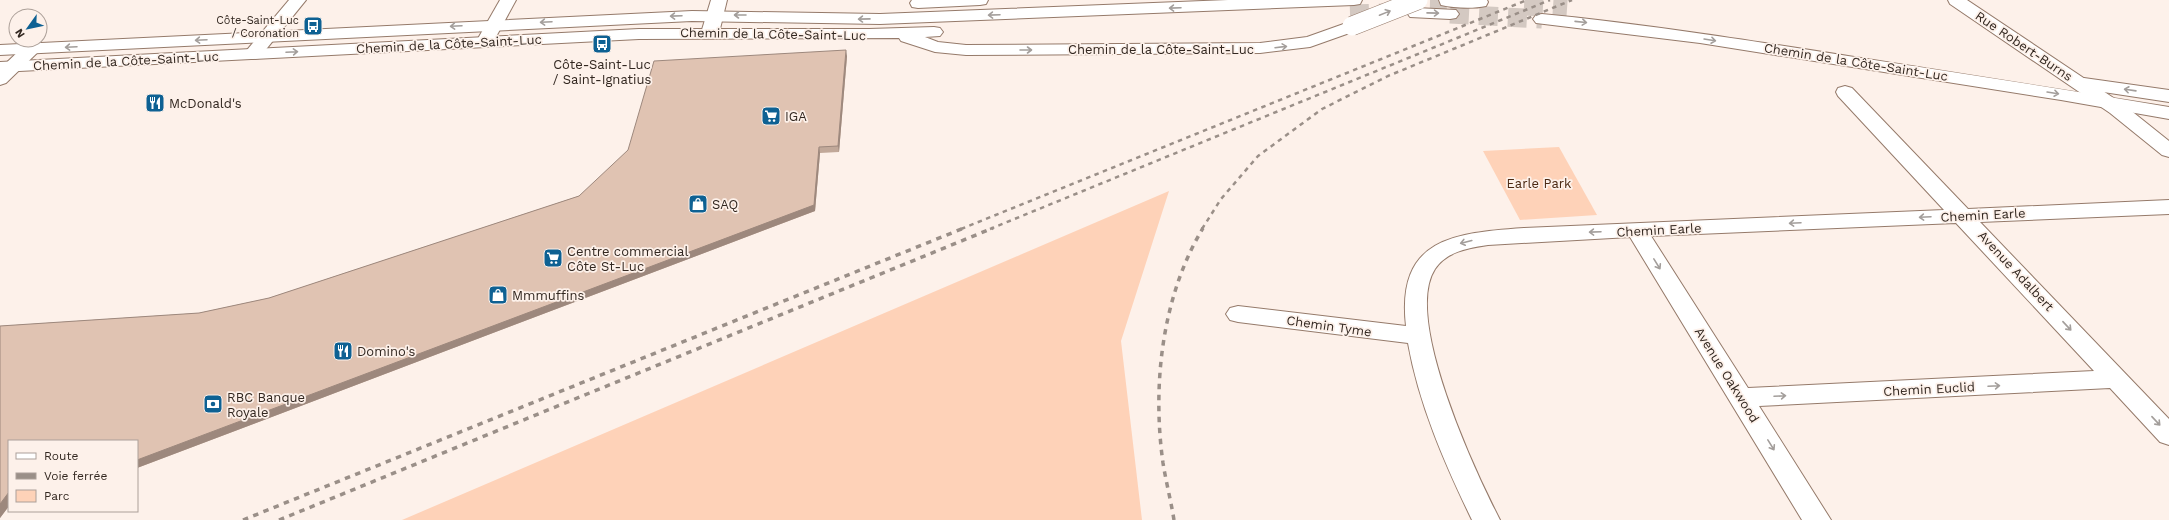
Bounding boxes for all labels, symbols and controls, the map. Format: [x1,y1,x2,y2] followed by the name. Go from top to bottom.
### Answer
[1169,4,1182,11] one-way arrow
[8,8,48,48] north arrow
[1973,8,2076,84] street label: Rue Robert-Burns
[1378,9,1390,17] one-way arrow
[1426,10,1439,17] one-way arrow
[734,11,747,19] one-way arrow
[988,11,1001,19] one-way arrow
[670,13,683,20] one-way arrow
[216,14,299,40] place label: Côte-Saint-Luc / Coronation
[302,15,324,37] bus stop icon: Côte-Saint-Luc / Coronation
[858,15,871,23] one-way arrow
[540,18,553,26] one-way arrow
[1574,19,1587,26] one-way arrow
[450,23,463,30] one-way arrow
[680,25,866,43] street label: Chemin de la Côte-Saint-Luc
[12,26,28,40] text: N
[356,32,542,56] street label: Chemin de la Côte-Saint-Luc
[591,33,613,55] bus stop icon: Côte-Saint-Luc / Saint-Ignatius
[195,36,208,44] one-way arrow
[1703,36,1716,44] one-way arrow
[1763,40,1949,84] street label: Chemin de la Côte-Saint-Luc
[1068,42,1254,57] street label: Chemin de la Côte-Saint-Luc
[65,43,78,50] one-way arrow
[1274,43,1287,51] one-way arrow
[1019,46,1032,54] one-way arrow
[285,48,298,56] one-way arrow
[33,49,219,73] street label: Chemin de la Côte-Saint-Luc
[553,57,651,87] place label: Côte-Saint-Luc / Saint-Ignatius
[2124,86,2137,94] one-way arrow
[2046,89,2059,97] one-way arrow
[144,92,166,114] restaurant icon: McDonald's
[169,96,242,111] place label: McDonald's
[760,105,782,127] supermarket icon: IGA
[785,109,807,124] place label: IGA
[1507,176,1572,191] park label: Earle Park
[687,193,709,215] shop icon: SAQ
[712,197,738,212] place label: SAQ
[1940,205,2026,225] street label: Chemin Earle
[1919,214,1932,221] one-way arrow
[1616,220,1702,240] street label: Chemin Earle
[1789,220,1802,227] one-way arrow
[1975,228,2057,314] street label: Avenue Adalbert
[1589,229,1602,236] one-way arrow
[1460,239,1473,247] one-way arrow
[567,244,688,274] place label: Centre commercial Côte St-Luc
[542,247,564,269] supermarket icon: Centre commercial Côte St-Luc
[1654,258,1662,270] one-way arrow
[487,284,509,306] shop icon: Mmmuffins
[512,288,585,303] place label: Mmmuffins
[1285,313,1373,339] street label: Chemin Tyme
[2062,321,2072,331] one-way arrow
[1692,325,1762,425] street label: Avenue Oakwood
[332,340,354,362] restaurant icon: Domino's
[357,344,416,359] place label: Domino's
[1883,379,1975,399] street label: Chemin Euclid
[1987,382,2000,389] one-way arrow
[227,390,305,420] place label: RBC Banque Royale
[202,393,224,415] bank icon: RBC Banque Royale
[1773,393,1786,400] one-way arrow
[2151,416,2161,426] one-way arrow
[1767,439,1775,451] one-way arrow
[8,440,138,512] legend
[44,449,78,463] text: Route
[44,469,107,483] text: Voie ferrée
[44,489,70,503] text: Parc

